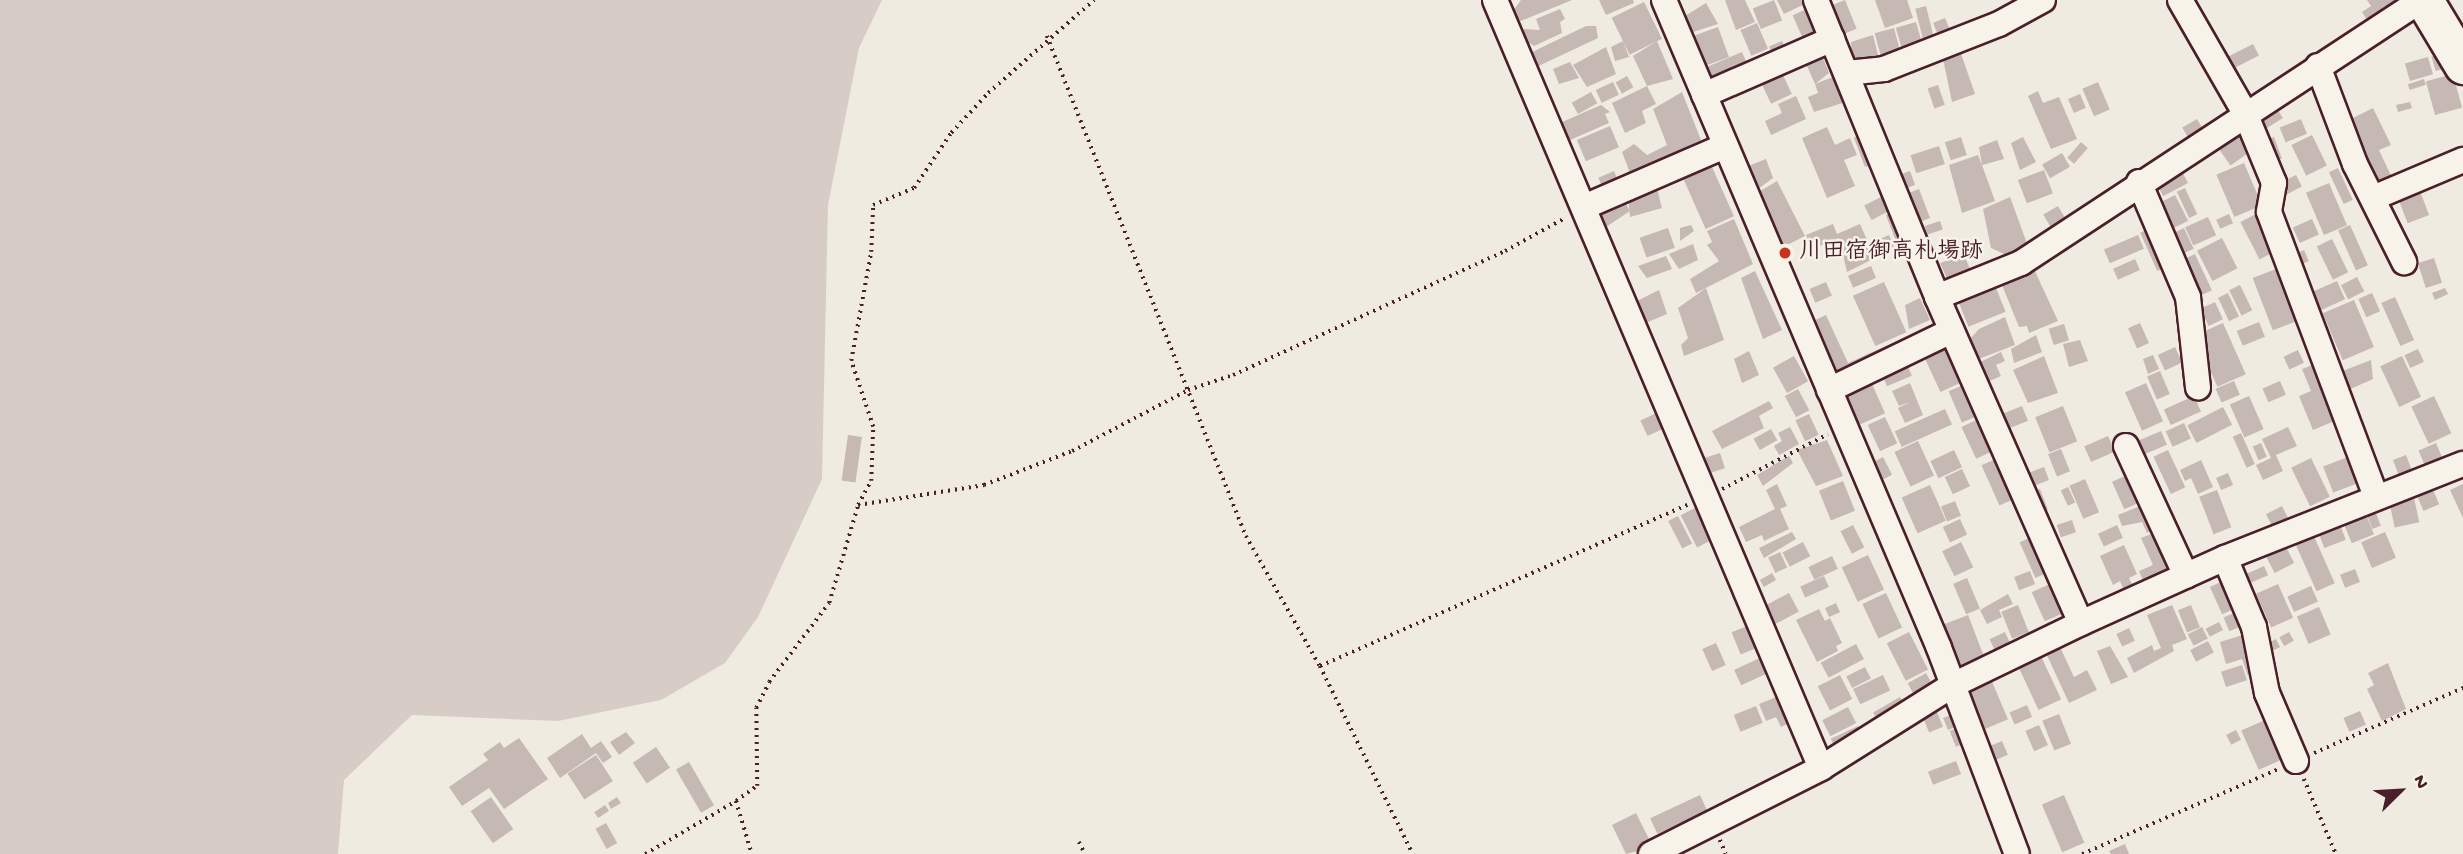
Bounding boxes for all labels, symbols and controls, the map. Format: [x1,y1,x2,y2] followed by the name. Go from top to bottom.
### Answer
[1799,239,1983,267] place label: 川田宿御高札場跡
[1777,245,1793,261] marker: 川田宿御高札場跡
[2365,756,2435,826] north arrow
[2407,772,2433,793] text: N

